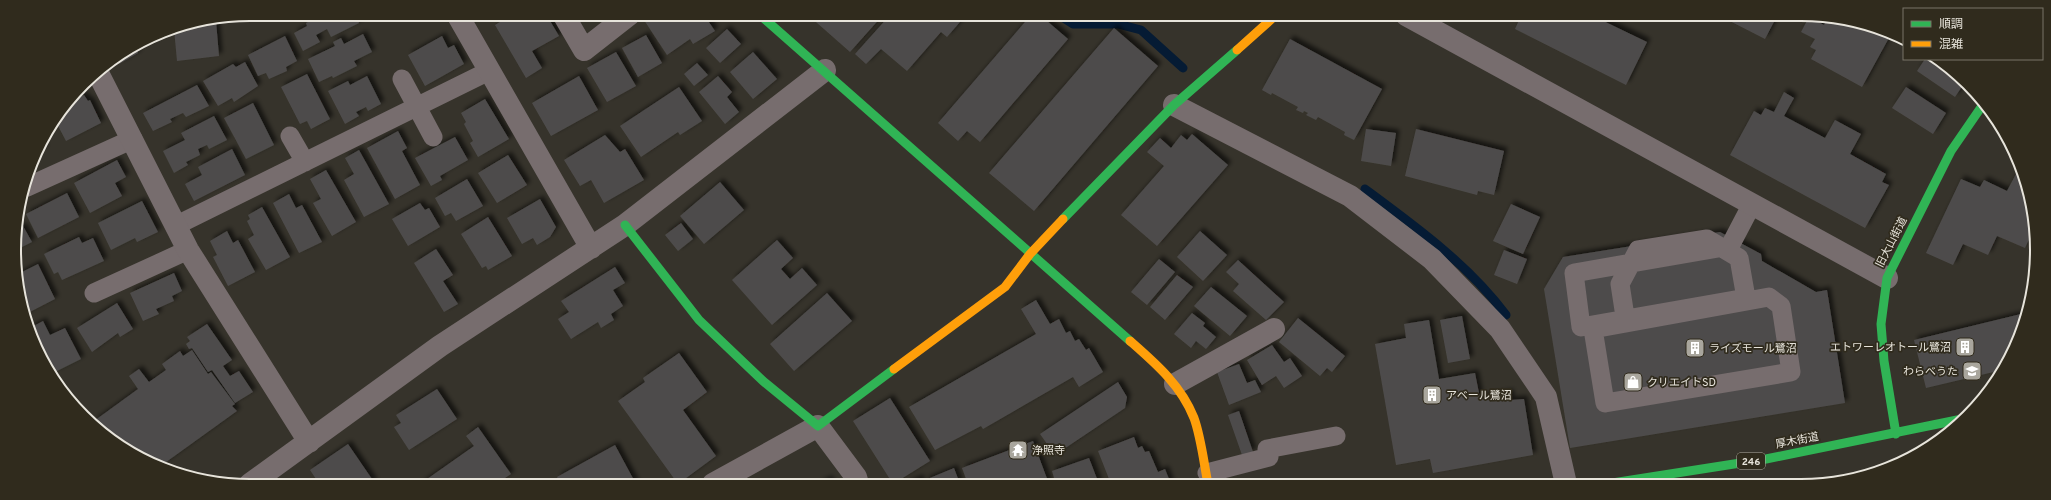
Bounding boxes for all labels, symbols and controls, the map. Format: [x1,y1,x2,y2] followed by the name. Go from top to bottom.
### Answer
[1903,8,2043,60] legend
[1939,17,1963,33] text: 順調
[1939,37,1963,53] text: 混雑
[1873,215,1911,270] street label: 旧大山街道
[1954,336,1976,358] building icon: エトワーレオトール鷺沼
[1684,337,1706,359] building icon: ライズモール鷺沼
[1830,341,1951,355] place label: エトワーレオトール鷺沼
[1709,342,1797,356] place label: ライズモール鷺沼
[1961,360,1983,382] school or university icon: わらべうた
[1903,365,1958,379] place label: わらべうた
[1622,371,1644,393] shop icon: クリエイトSD
[1647,376,1716,390] place label: クリエイトSD
[1421,384,1443,406] building icon: アベール鷺沼
[1446,389,1512,403] place label: アベール鷺沼
[1774,430,1820,452] street label: 厚木街道
[1007,439,1029,461] temple icon: 浄照寺
[1032,444,1065,458] place label: 浄照寺
[1737,453,1765,469] road number: 246

